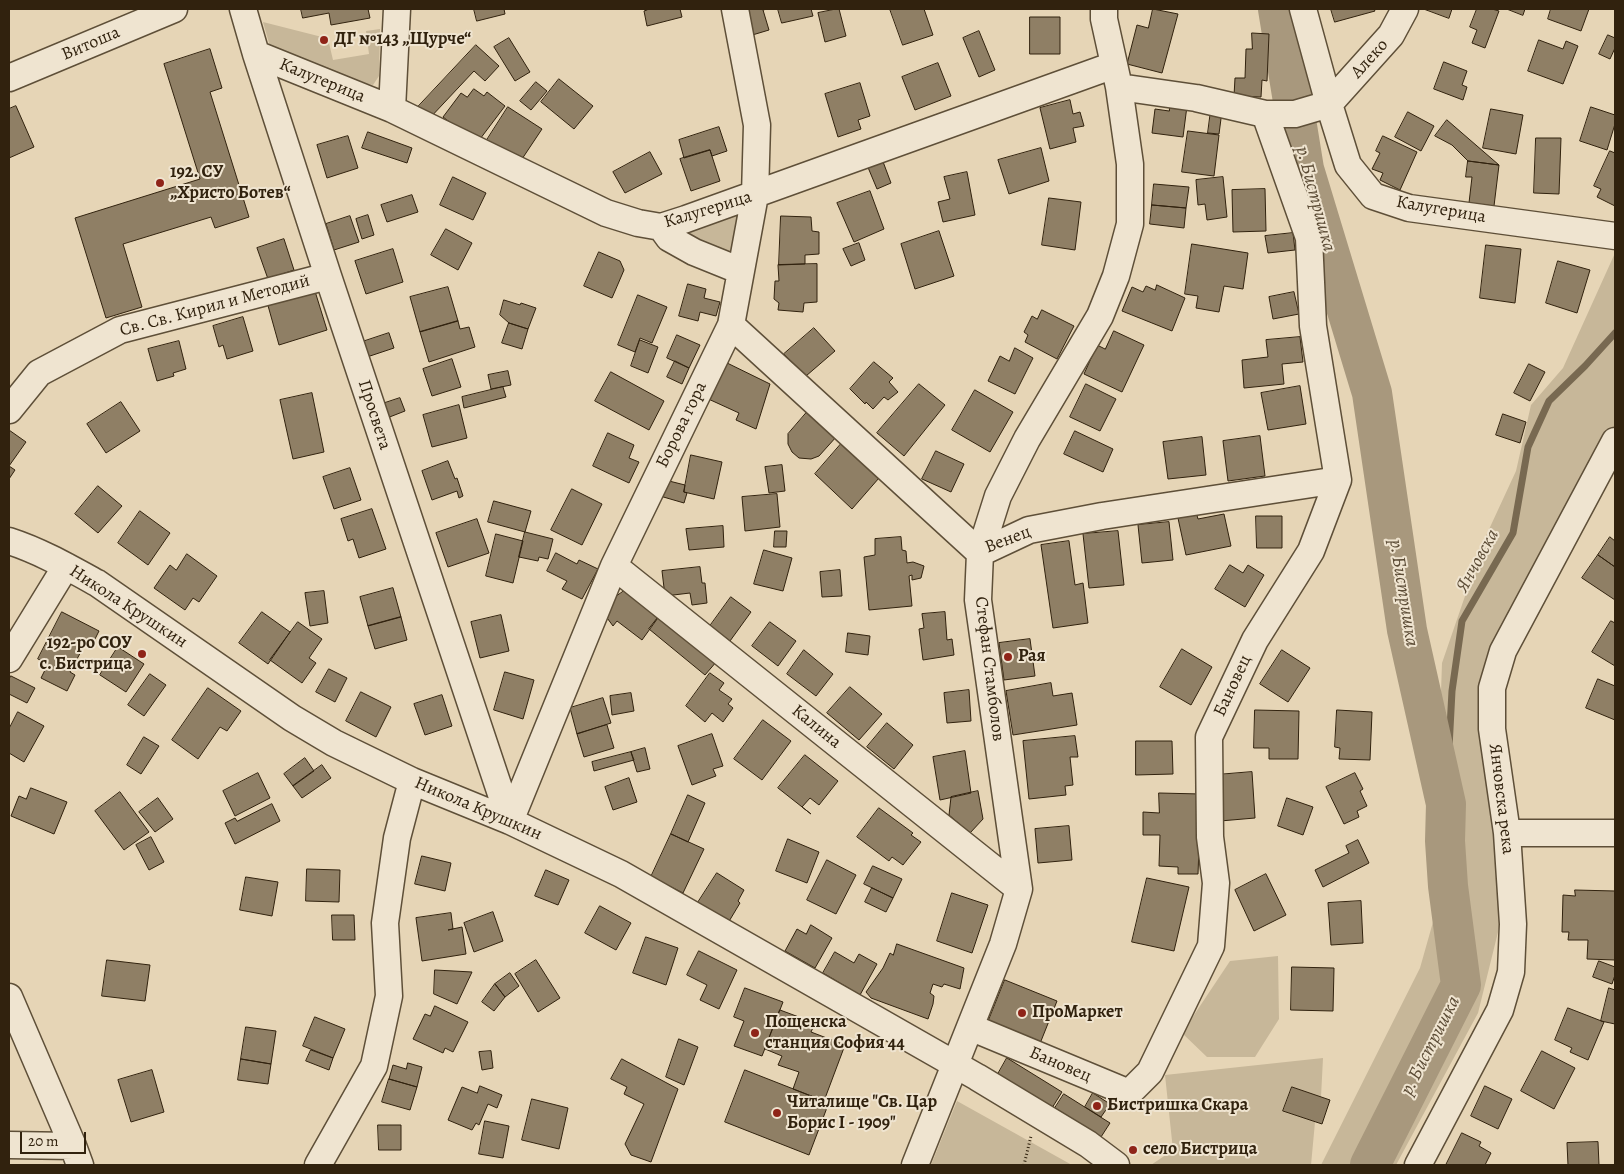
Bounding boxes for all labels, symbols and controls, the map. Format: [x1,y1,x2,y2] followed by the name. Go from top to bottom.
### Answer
[59,22,123,66] street label: Витоша
[334,29,471,51] place label: ДГ №143 „Щурче“
[318,34,330,46] marker: ДГ №143 „Щурче“
[1347,35,1393,83] street label: Алеко
[276,54,368,108] street label: Калугерица
[1290,144,1340,254] water label: р. Бистришка
[170,162,291,204] place label: 192. СУ „Христо Ботев“
[154,177,166,189] marker: 192. СУ „Христо Ботев“
[661,186,755,234] street label: Калугерица
[1394,191,1488,229] street label: Калугерица
[118,270,312,342] street label: Св. Св. Кирил и Методий
[353,377,395,453] street label: Просвета
[652,378,712,472] street label: Борова гора
[982,521,1034,559] street label: Венец
[1451,526,1505,596] water label: Янчовска
[1383,538,1423,648] water label: р. Бистришка
[65,561,191,653] street label: Никола Крушкин
[969,595,1009,743] street label: Стефан Стамболов
[39,633,132,676] place label: 192-ро СОУ с. Бистрица
[1018,646,1046,668] place label: Рая
[136,648,148,660] marker: 192-ро СОУ с. Бистрица
[1002,651,1014,663] marker: Рая
[1209,652,1257,720] street label: Бановец
[787,700,845,754] street label: Калина
[1484,742,1518,856] street label: Янчовска река
[411,772,545,846] street label: Никола Крушкин
[1396,993,1466,1099] water label: р. Бистришка
[1032,1002,1123,1024] place label: ПроМаркет
[1016,1007,1028,1019] marker: ПроМаркет
[765,1012,905,1054] place label: Пощенска станция София 44
[749,1027,761,1039] marker: Пощенска станция София 44
[1026,1042,1094,1088] street label: Бановец
[787,1092,937,1134] place label: Читалище "Св. Цар Борис I - 1909"
[1107,1095,1248,1117] place label: Бистришка Скара
[1091,1100,1103,1112] marker: Бистришка Скара
[771,1107,783,1119] marker: Читалище "Св. Цар Борис I - 1909"
[22,1122,89,1154] scale bar
[28,1131,59,1151] text: 20 m
[1143,1139,1257,1161] place label: село Бистрица
[1127,1144,1139,1156] marker: село Бистрица

